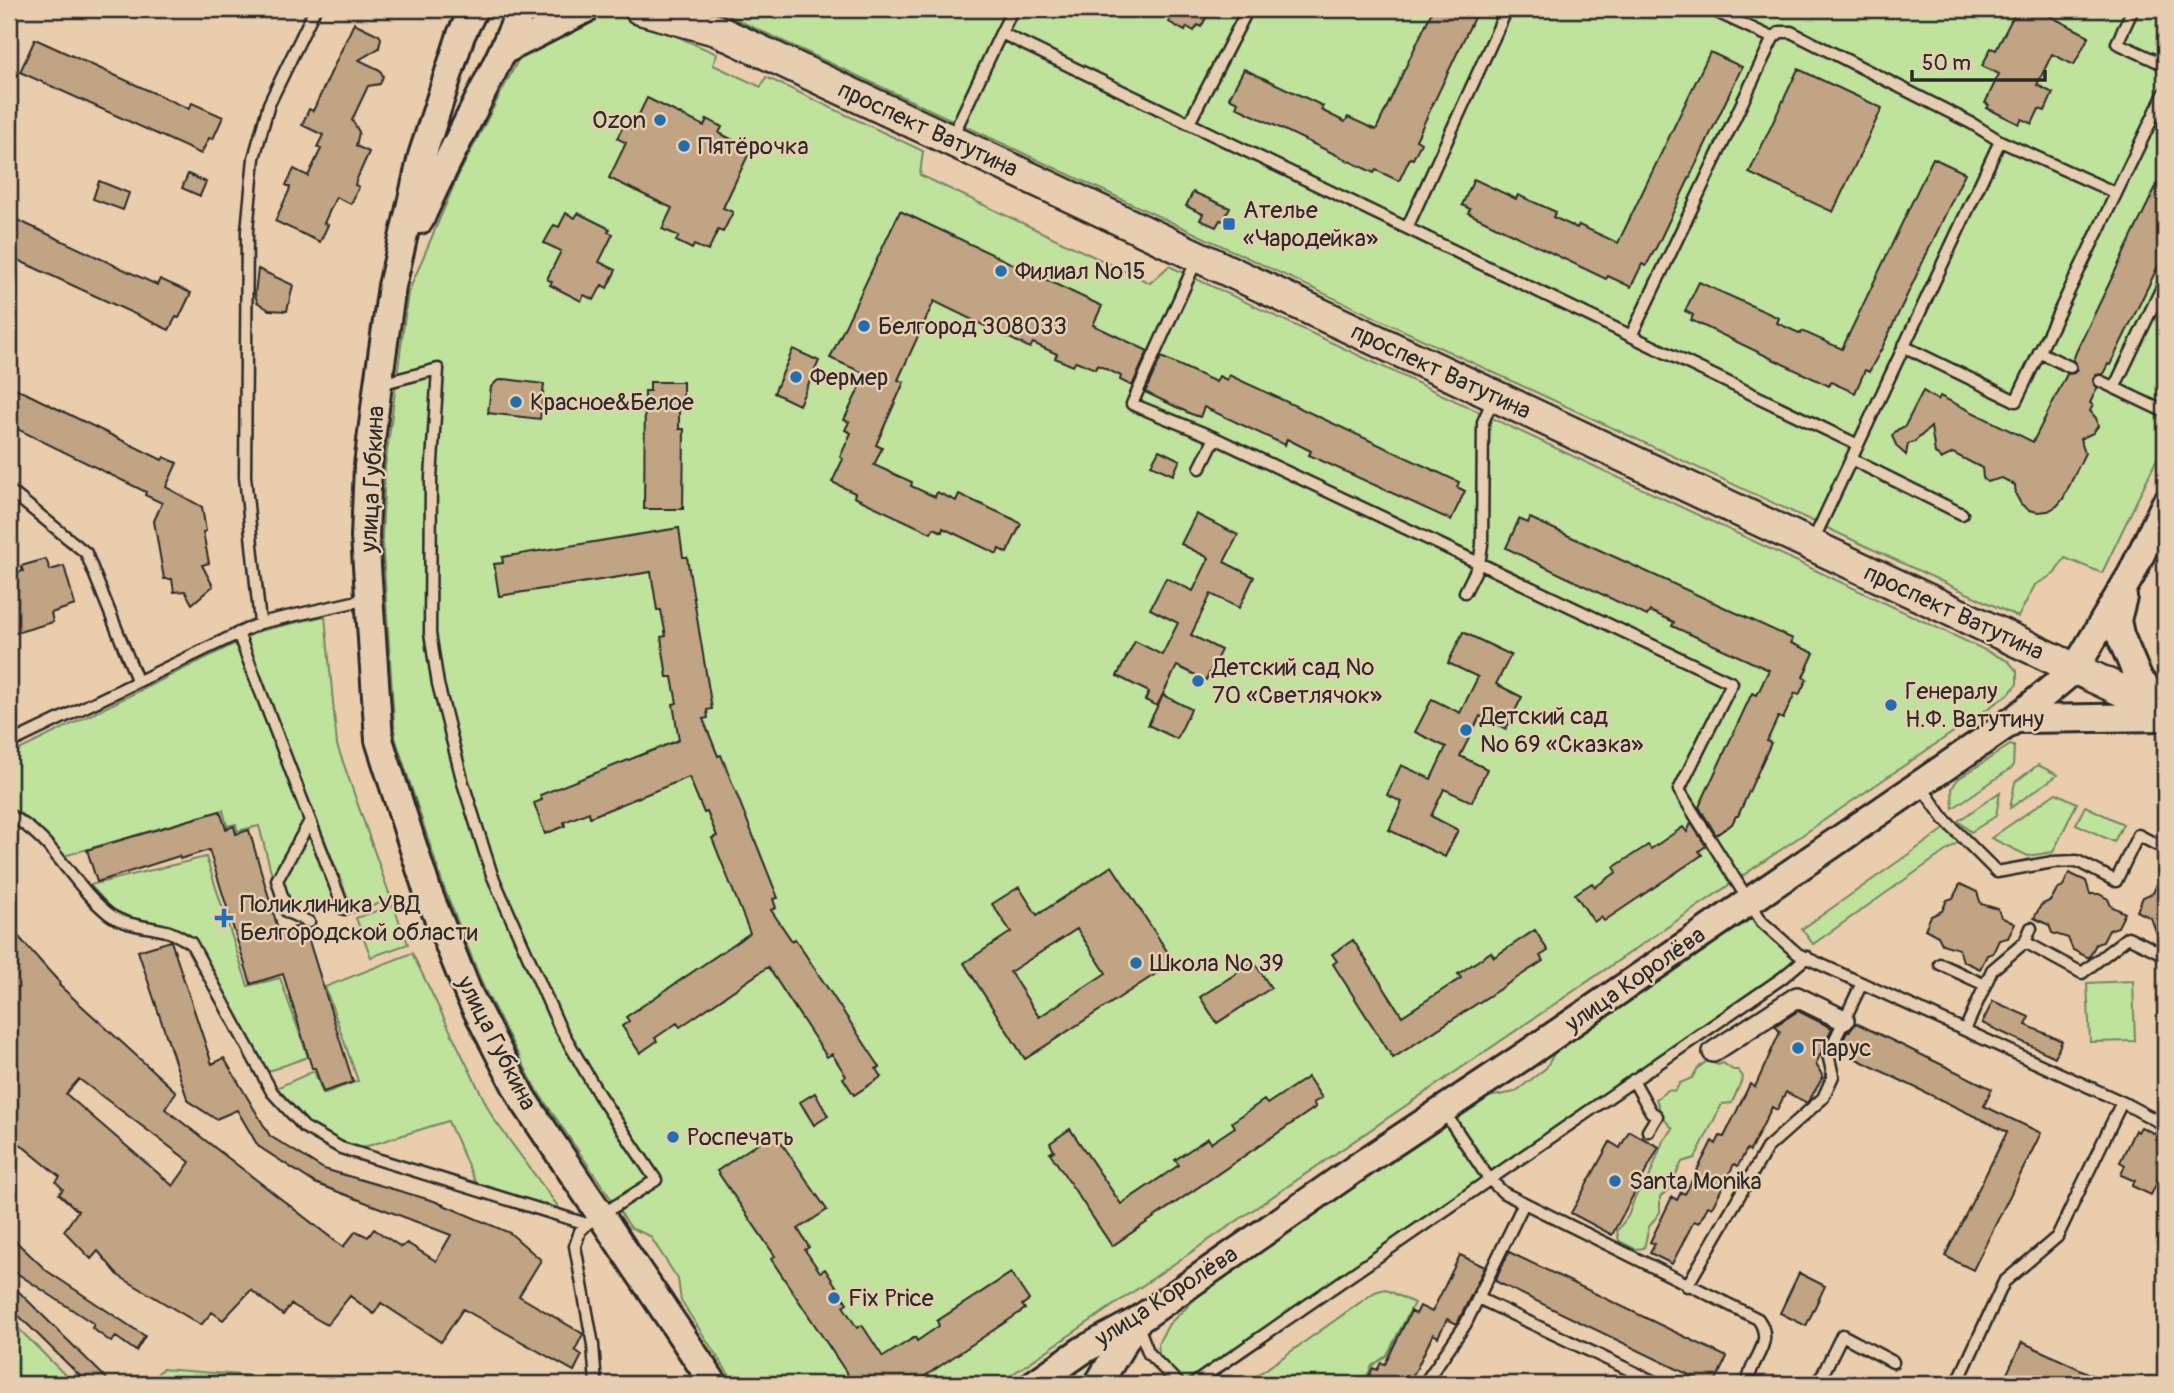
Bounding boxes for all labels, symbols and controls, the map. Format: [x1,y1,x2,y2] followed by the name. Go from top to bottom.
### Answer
[1912,38,2044,82] scale bar
[1922,50,1971,77] text: 50 m
[833,75,1022,184] street label: проспект Ватутина
[592,106,646,135] place label: Ozon
[652,112,668,128] marker: Ozon
[698,132,809,161] place label: Пятёрочка
[676,138,692,154] marker: Пятёрочка
[1243,196,1378,253] place label: Ателье «Чародейка»
[1221,216,1237,232] marker: Ателье «Чародейка»
[1015,257,1146,286] place label: Филиал №15
[993,263,1009,279] marker: Филиал №15
[878,312,1067,341] place label: Белгород 308033
[1346,317,1535,426] street label: проспект Ватутина
[856,318,872,334] marker: Белгород 308033
[810,363,888,392] place label: Фермер
[788,369,804,385] marker: Фермер
[530,388,694,417] place label: Красное&Белое
[508,394,524,410] marker: Красное&Белое
[354,405,391,554] street label: улица Губкина
[1859,558,2048,667] street label: проспект Ватутина
[1211,653,1382,710] place label: Детский сад № 70 «Светлячок»
[1190,673,1206,689] marker: Детский сад № 70 «Светлячок»
[1905,677,2044,734] place label: Генералу Н.Ф. Ватутину
[1883,697,1899,713] marker: Генералу Н.Ф. Ватутину
[1479,702,1643,759] place label: Детский сад № 69 «Сказка»
[1458,722,1474,738] marker: Детский сад № 69 «Сказка»
[240,890,478,947] place label: Поликлиника УВД Белгородской области
[214,908,234,928] marker: Поликлиника УВД Белгородской области
[1559,920,1711,1039] street label: улица Королёва
[1150,949,1284,978] place label: Школа № 39
[1128,955,1144,971] marker: Школа № 39
[450,970,543,1115] street label: улица Губкина
[1812,1034,1871,1063] place label: Парус
[1790,1040,1806,1056] marker: Парус
[687,1123,794,1152] place label: Роспечать
[665,1129,681,1145] marker: Роспечать
[1629,1167,1762,1196] place label: Santa Monika
[1607,1173,1623,1189] marker: Santa Monika
[1089,1239,1243,1354] street label: улица Королёва
[848,1284,934,1313] place label: Fix Price
[826,1290,842,1306] marker: Fix Price

